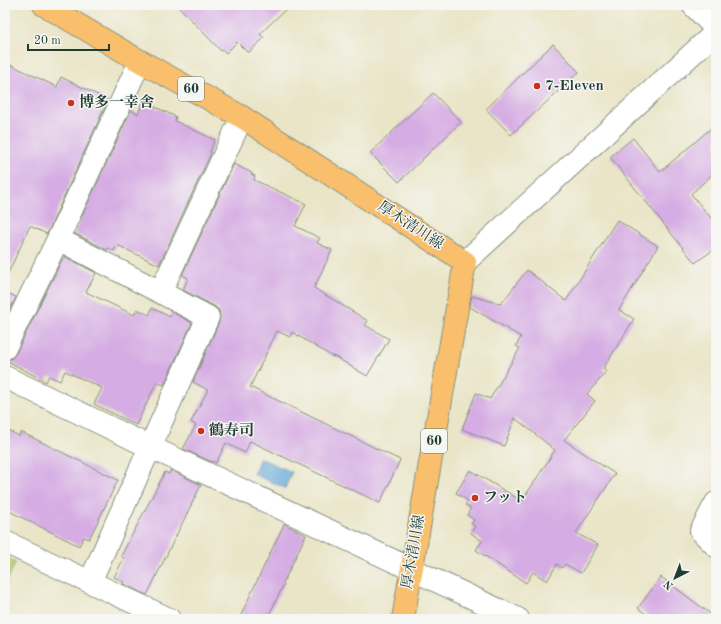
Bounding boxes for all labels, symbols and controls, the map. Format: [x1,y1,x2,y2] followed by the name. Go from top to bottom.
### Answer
[28,26,109,52] scale bar
[34,35,61,47] text: 20 m
[178,77,204,101] road number: 60
[545,79,604,94] place label: 7-Eleven
[532,81,542,91] marker: 7-Eleven
[79,93,155,111] place label: 博多一幸舎
[66,98,76,108] marker: 博多一幸舎
[374,198,447,253] street label: 厚木清川線
[209,422,254,439] place label: 鶴寿司
[196,426,206,436] marker: 鶴寿司
[421,429,447,453] road number: 60
[483,490,527,506] place label: フット
[470,493,480,503] marker: フット
[398,513,428,590] street label: 厚木清川線
[655,558,695,598] north arrow
[662,577,676,591] text: N

